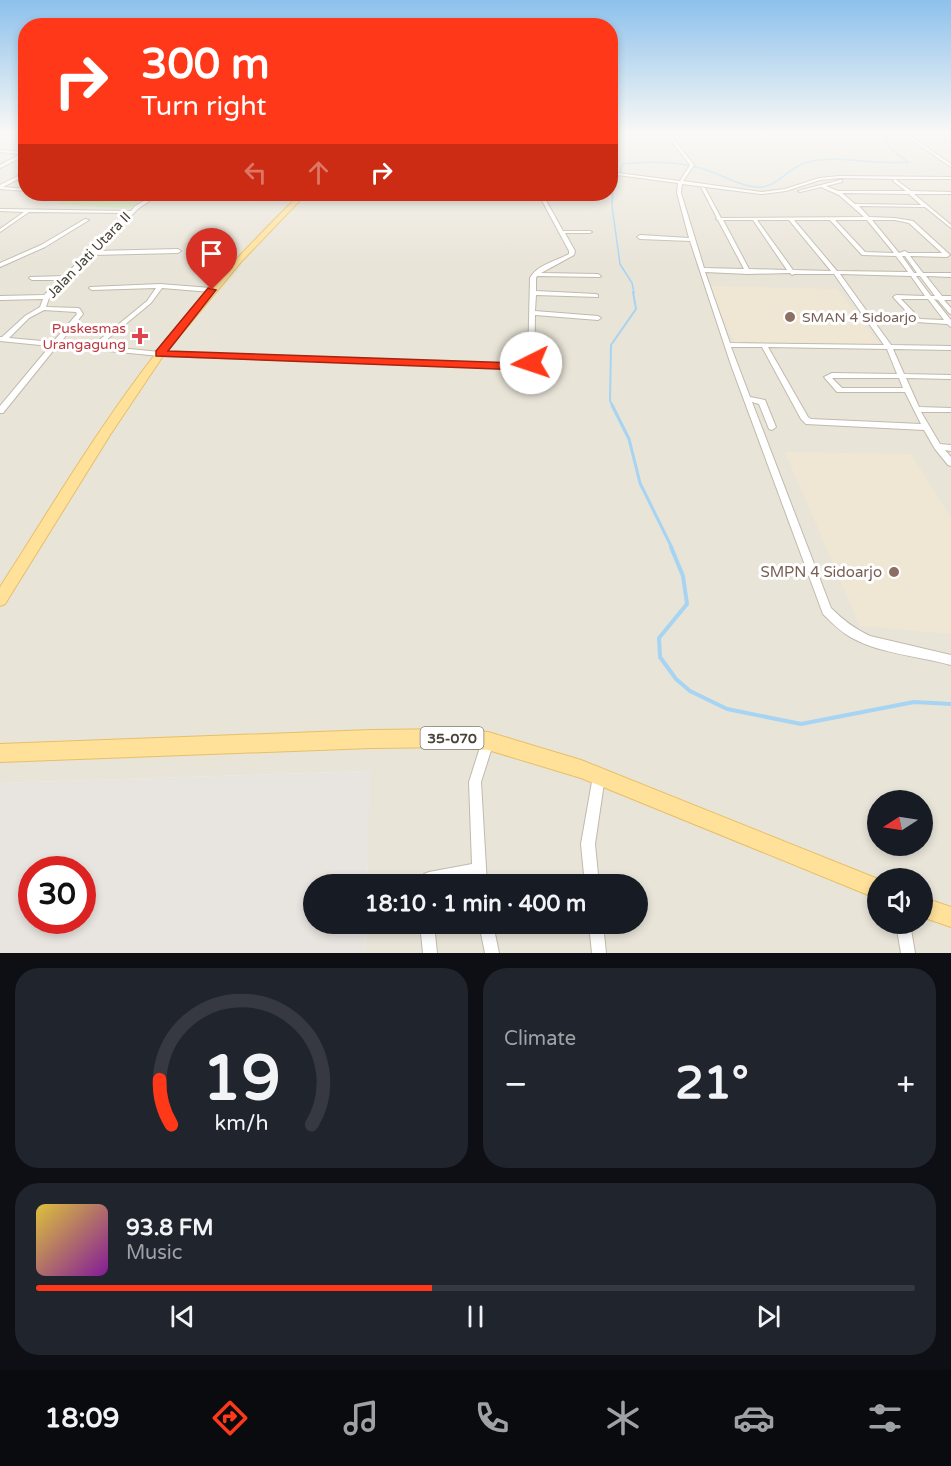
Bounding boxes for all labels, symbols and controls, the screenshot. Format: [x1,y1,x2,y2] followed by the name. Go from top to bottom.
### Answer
[141,39,270,90] text: 300 m
[42,42,120,120] icon: right
[141,90,267,123] text: Turn right
[239,156,272,189] icon: left
[302,156,335,189] icon: ahead
[365,156,398,189] icon: right
[44,208,134,302] street label: Jalan Jati Utara II
[186,228,237,290] pin
[195,237,228,270] icon: arrive
[802,309,917,326] place label: SMAN 4 Sidoarjo
[783,310,797,324] marker: SMAN 4 Sidoarjo
[42,320,126,353] place label: Puskesmas Urangagung
[131,327,149,345] marker: Puskesmas Urangagung
[499,331,563,395] position arrow
[760,563,882,581] place label: SMPN 4 Sidoarjo
[887,565,901,579] marker: SMPN 4 Sidoarjo
[420,727,484,749] road number: 35-070
[867,790,933,856] north arrow
[867,790,933,934] map controls
[18,856,96,934] speed limit sign: 30
[867,868,933,934] button: sound
[365,891,586,917] text: 18:10 · 1 min · 400 m
[504,1027,576,1051] text: Climate
[202,1042,281,1117] text: 19
[675,1057,749,1111] text: 21°
[504,1065,528,1104] text: −
[896,1065,915,1104] text: +
[215,1110,268,1136] text: km/h
[126,1215,213,1241] text: 93.8 FM
[126,1241,182,1265] text: Music
[166,1300,199,1333] icon: previous
[459,1300,492,1333] icon: pause
[752,1300,785,1333] icon: next
[209,1397,251,1439] icon: directions
[340,1397,382,1439] icon: music
[471,1397,513,1439] icon: phone
[602,1397,644,1439] icon: climate
[733,1397,775,1439] icon: car
[864,1397,906,1439] icon: filters
[45,1402,119,1435] text: 18:09

